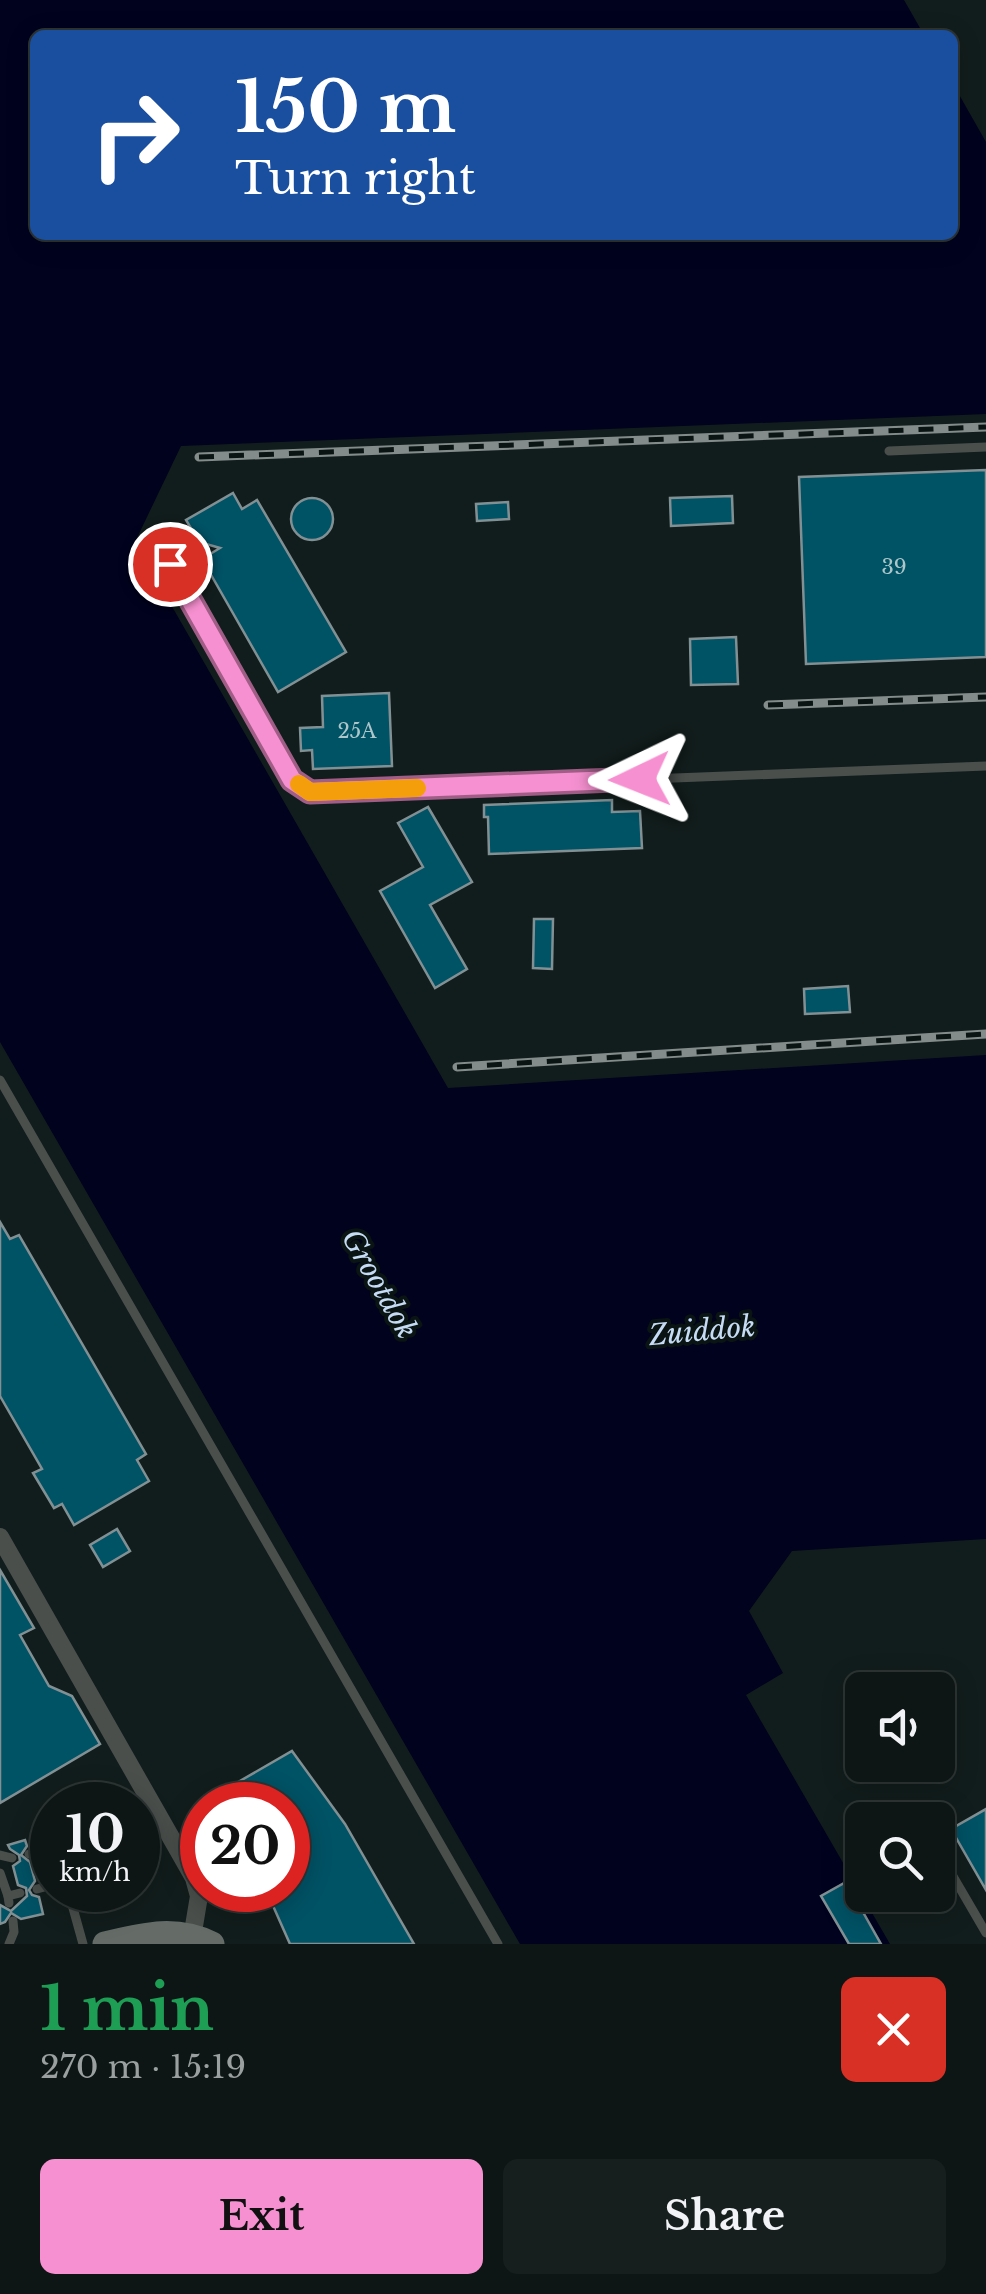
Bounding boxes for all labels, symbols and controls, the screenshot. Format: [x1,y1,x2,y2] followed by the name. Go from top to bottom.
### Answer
[235,64,456,151] text: 150 m
[70,70,200,200] icon: right
[235,150,476,206] text: Turn right
[128,522,213,607] pin
[143,537,198,592] icon: arrive
[881,555,907,579] house number: 39
[337,719,377,743] house number: 25A
[588,727,692,831] position arrow
[334,1223,424,1345] water label: Grootdok
[646,1309,757,1353] water label: Zuiddok
[845,1672,955,1912] map controls
[845,1672,955,1782] button: sound
[180,1782,310,1912] speed limit sign: 20
[845,1802,955,1912] button: search
[65,1803,125,1866] text: 10
[60,1857,130,1888] text: km/h
[40,1972,214,2046] text: 1 min
[841,1977,946,2082] button: close
[40,2047,246,2087] text: 270 m · 15:19
[40,2159,483,2274] button: Exit
[503,2159,946,2274] button: Share

